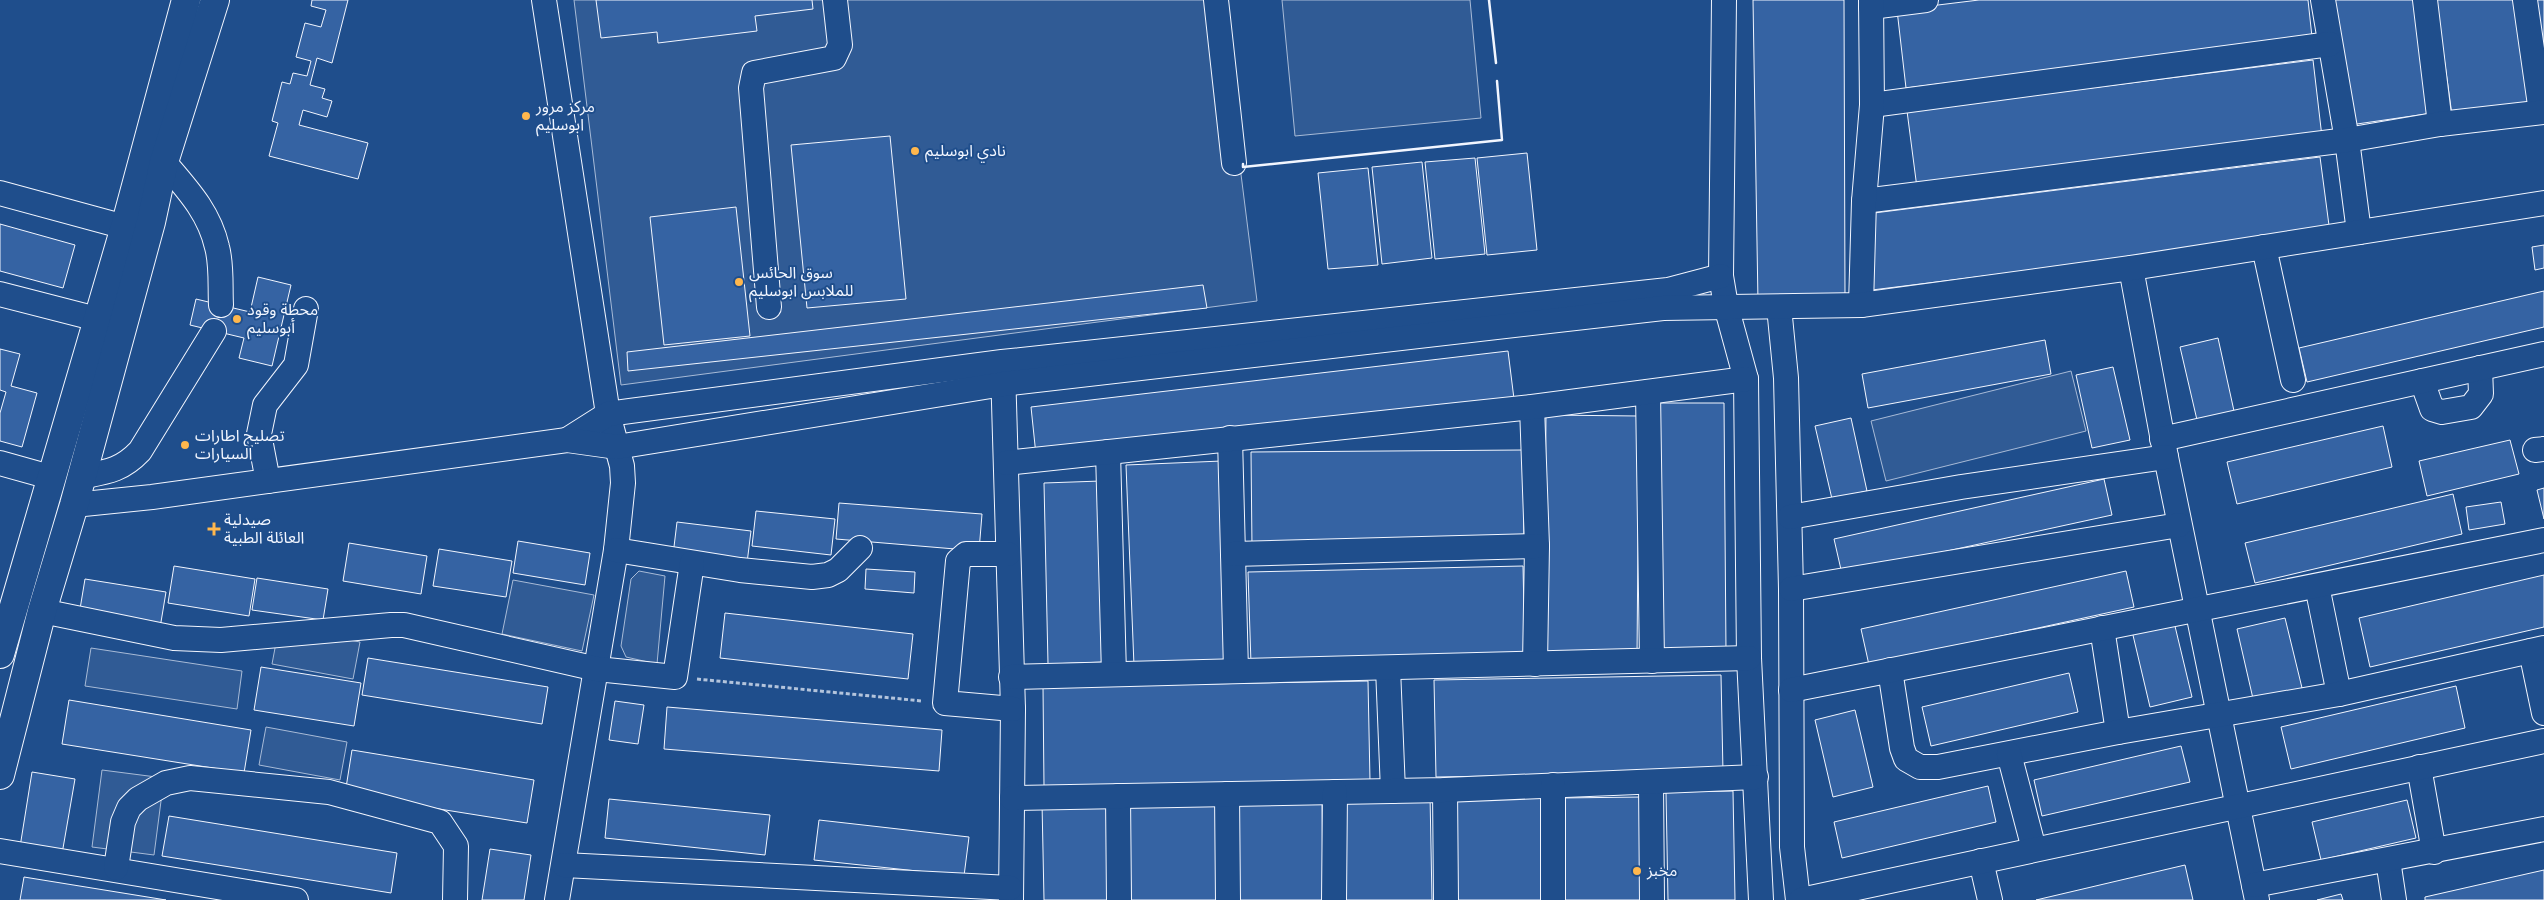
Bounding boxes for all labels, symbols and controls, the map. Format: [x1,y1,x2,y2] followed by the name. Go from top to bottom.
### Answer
[535,95,595,137] place label: مركز مرور ابوسليم
[520,110,532,122] marker: مركز مرور ابوسليم
[925,139,1006,163] place label: نادي ابوسليم
[909,145,921,157] marker: نادي ابوسليم
[749,261,853,303] place label: سوق الحائس للملابس ابوسليم
[733,276,745,288] marker: سوق الحائس للملابس ابوسليم
[247,298,318,340] place label: محطة وقود أبوسليم
[231,313,243,325] marker: محطة وقود أبوسليم
[195,424,285,466] place label: تصليح اطارات السيارات
[179,439,191,451] marker: تصليح اطارات السيارات
[224,508,304,550] place label: صيدلية العائلة الطبية
[208,523,220,535] marker: صيدلية العائلة الطبية
[1646,859,1677,883] place label: مخبز
[1631,865,1643,877] marker: مخبز

